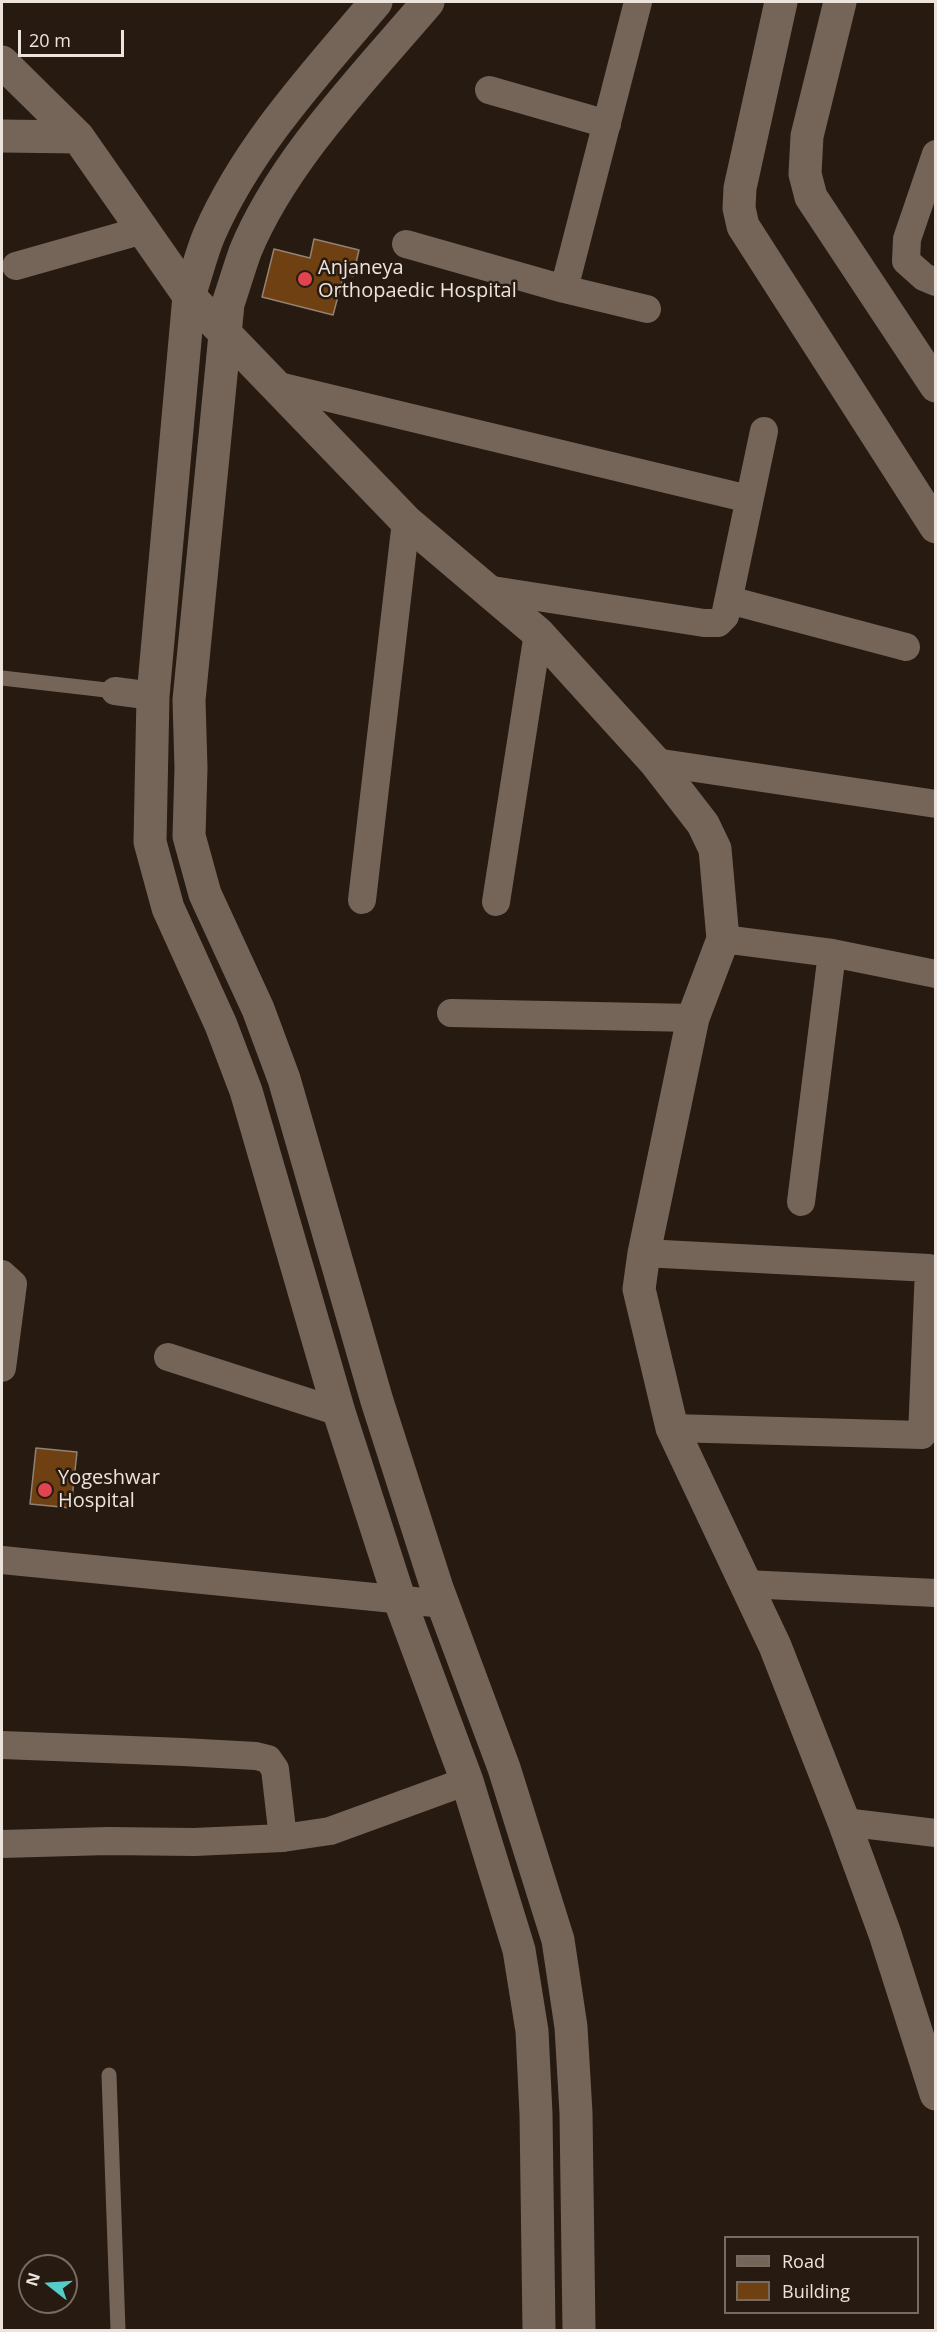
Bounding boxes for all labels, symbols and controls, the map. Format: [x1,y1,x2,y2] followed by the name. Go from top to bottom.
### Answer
[21,18,128,56] scale bar
[29,28,71,52] text: 20 m
[318,256,517,303] place label: Anjaneya Orthopaedic Hospital
[296,270,314,288] marker: Anjaneya Orthopaedic Hospital
[58,1466,160,1513] place label: Yogeshwar Hospital
[36,1481,54,1499] marker: Yogeshwar Hospital
[724,2236,919,2314] legend
[782,2249,825,2273] text: Road
[18,2254,78,2314] north arrow
[20,2270,45,2289] text: N
[782,2279,850,2303] text: Building

